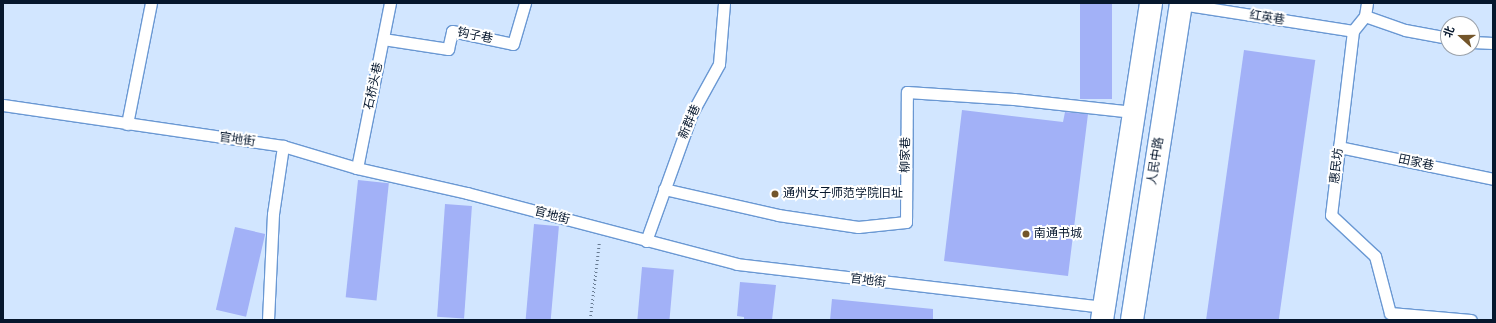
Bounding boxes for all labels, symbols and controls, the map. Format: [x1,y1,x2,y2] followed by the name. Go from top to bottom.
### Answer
[1248,8,1286,28] street label: 红英巷
[1440,16,1480,56] north arrow
[1441,24,1457,39] text: 北
[456,25,494,47] street label: 钩子巷
[362,61,386,111] street label: 石桥头巷
[676,103,704,141] street label: 新群巷
[218,130,256,150] street label: 官地街
[1145,136,1167,186] street label: 人民中路
[898,137,914,173] street label: 柳家巷
[1328,147,1346,185] street label: 惠民坊
[1397,152,1435,174] street label: 田家巷
[783,187,903,201] place label: 通州女子师范学院旧址
[770,189,780,199] marker: 通州女子师范学院旧址
[533,204,571,228] street label: 官地街
[1034,227,1082,241] place label: 南通书城
[1021,229,1031,239] marker: 南通书城
[849,272,887,290] street label: 官地街

